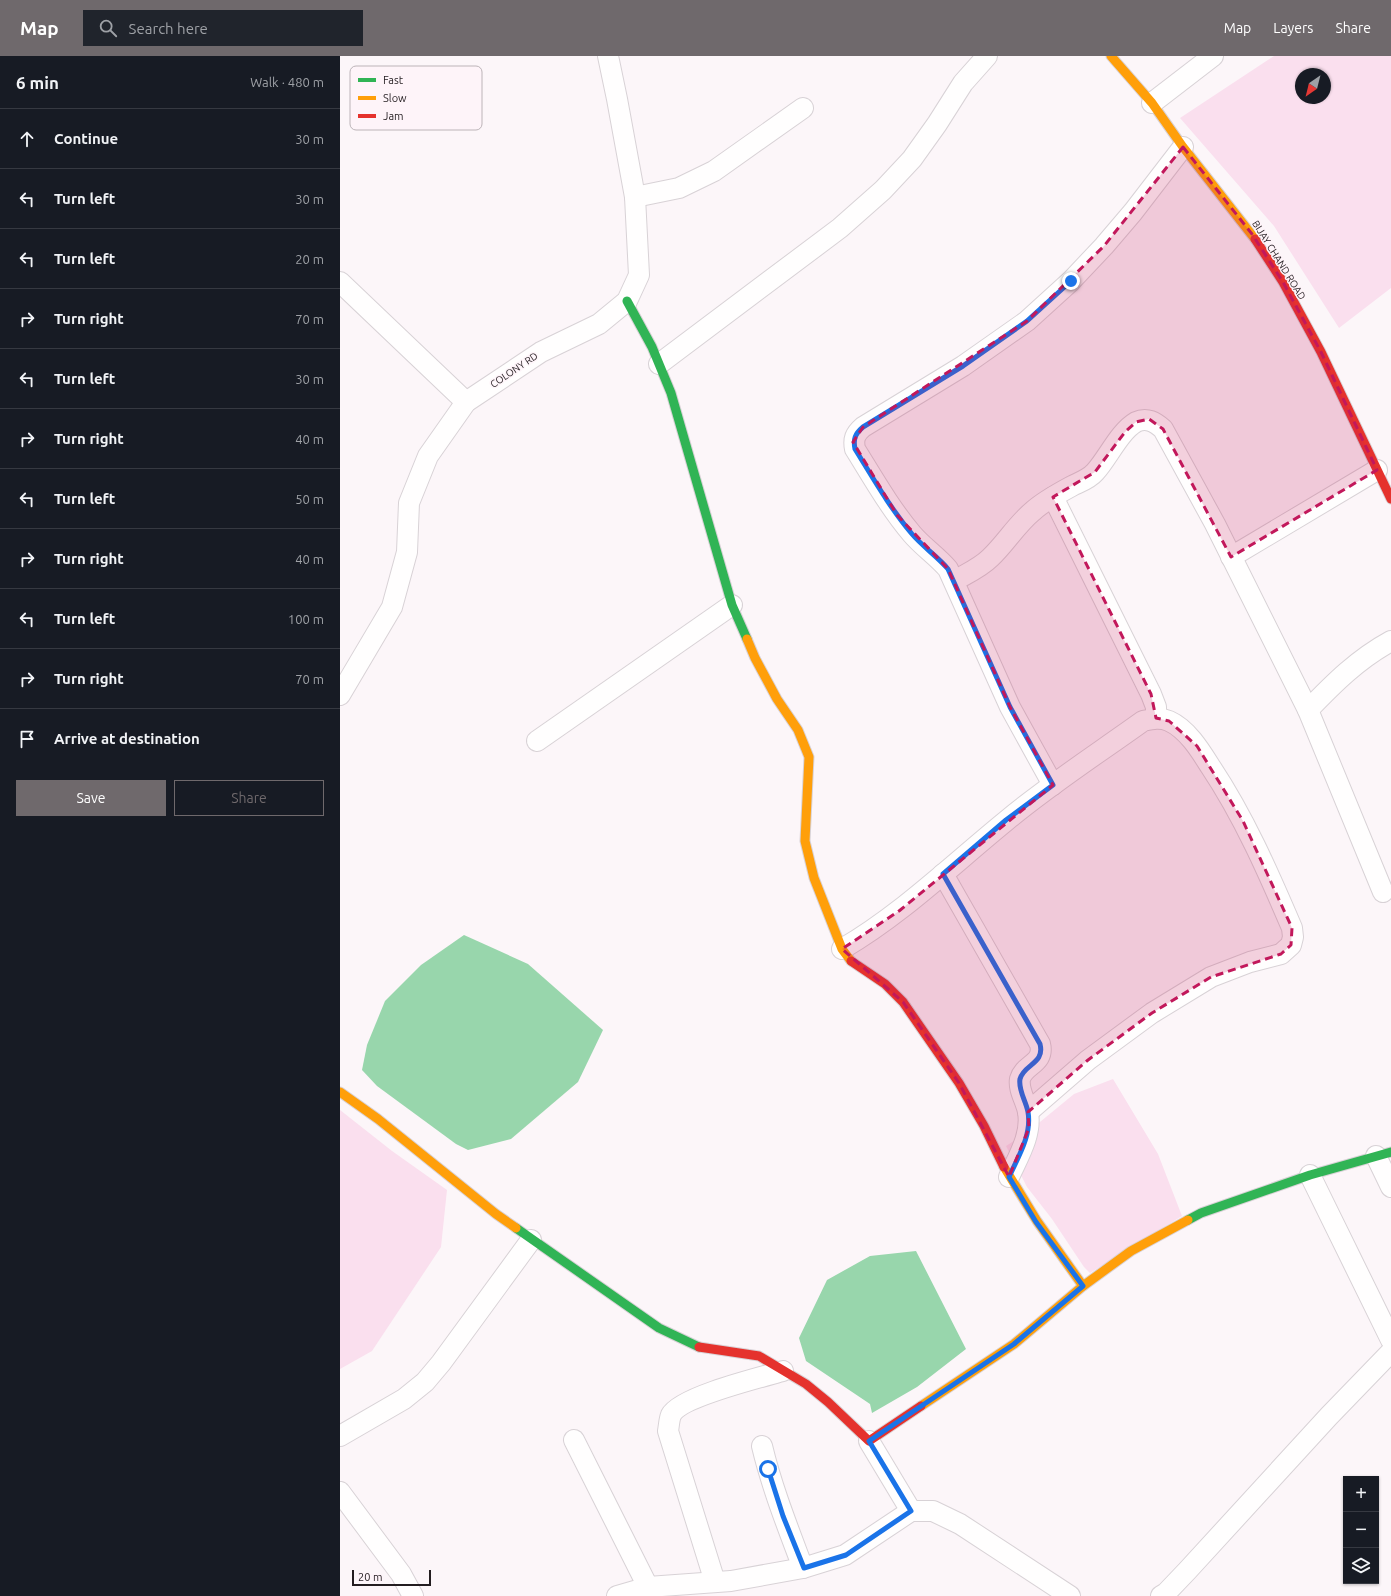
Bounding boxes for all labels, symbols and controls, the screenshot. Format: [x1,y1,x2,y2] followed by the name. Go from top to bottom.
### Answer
[83,10,363,46] search box
[20,17,59,39] text: Map
[97,17,119,39] icon: search
[129,20,208,37] text: Search here
[1224,20,1251,36] text: Map
[1273,20,1313,36] text: Layers
[1335,20,1371,36] text: Share
[350,66,482,130] legend
[1295,68,1331,104] north arrow
[16,73,59,92] text: 6 min
[383,74,404,86] text: Fast
[250,75,324,89] text: Walk · 480 m
[383,92,407,104] text: Slow
[383,110,404,122] text: Jam
[16,128,38,150] icon: ahead
[54,130,118,147] text: Continue
[295,132,324,146] text: 30 m
[16,188,38,210] icon: left
[54,190,115,207] text: Turn left
[295,192,324,206] text: 30 m
[1250,218,1308,302] street label: BIJAY CHAND ROAD
[16,248,38,270] icon: left
[54,250,115,267] text: Turn left
[295,252,324,266] text: 20 m
[1062,272,1080,290] route end
[16,308,38,330] icon: right
[54,310,124,327] text: Turn right
[295,312,324,326] text: 70 m
[488,350,540,390] street label: COLONY RD
[16,368,38,390] icon: left
[54,370,115,387] text: Turn left
[295,372,324,386] text: 30 m
[16,428,38,450] icon: right
[54,430,124,447] text: Turn right
[295,432,324,446] text: 40 m
[16,488,38,510] icon: left
[54,490,115,507] text: Turn left
[295,492,324,506] text: 50 m
[16,548,38,570] icon: right
[54,550,124,567] text: Turn right
[295,552,324,566] text: 40 m
[16,608,38,630] icon: left
[54,610,115,627] text: Turn left
[288,612,324,626] text: 100 m
[16,668,38,690] icon: right
[54,670,124,687] text: Turn right
[295,672,324,686] text: 70 m
[16,728,38,750] icon: arrive
[54,730,200,747] text: Arrive at destination
[16,780,166,816] button: Save
[174,780,324,816] button: Share
[759,1460,777,1478] route start
[1343,1476,1379,1584] map controls
[1343,1476,1379,1512] button: +
[1343,1512,1379,1548] button: −
[1343,1548,1379,1584] button: layers
[352,1568,431,1587] scale bar
[358,1571,382,1583] text: 20 m

